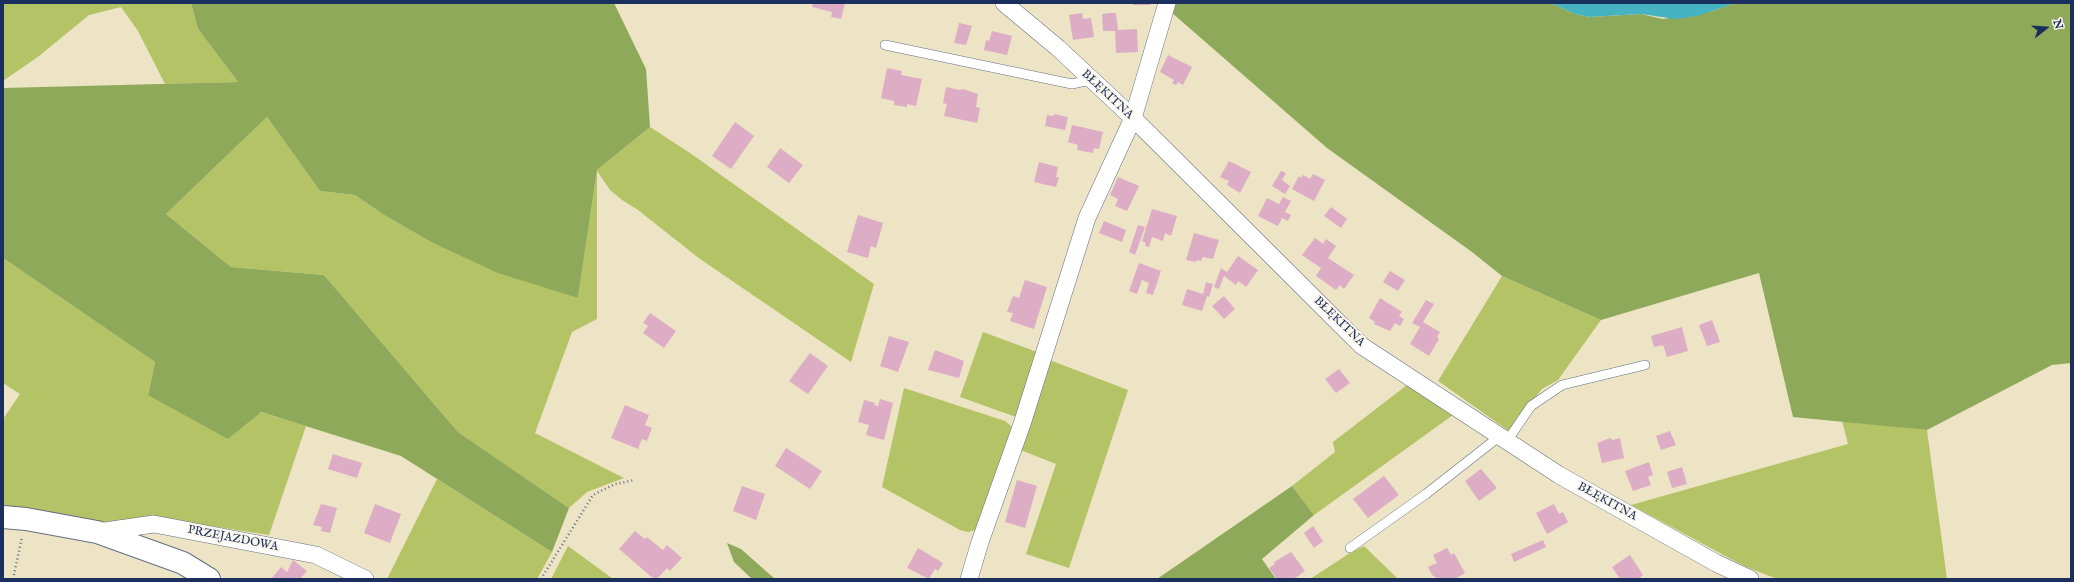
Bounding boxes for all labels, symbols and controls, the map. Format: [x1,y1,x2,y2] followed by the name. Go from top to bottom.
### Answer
[2026,8,2066,48] north arrow
[2049,18,2066,31] text: N
[1078,67,1136,123] street label: BŁĘKITNA
[1310,294,1368,350] street label: BŁĘKITNA
[1575,480,1639,524] street label: BŁĘKITNA
[186,523,280,555] street label: PRZEJAZDOWA

